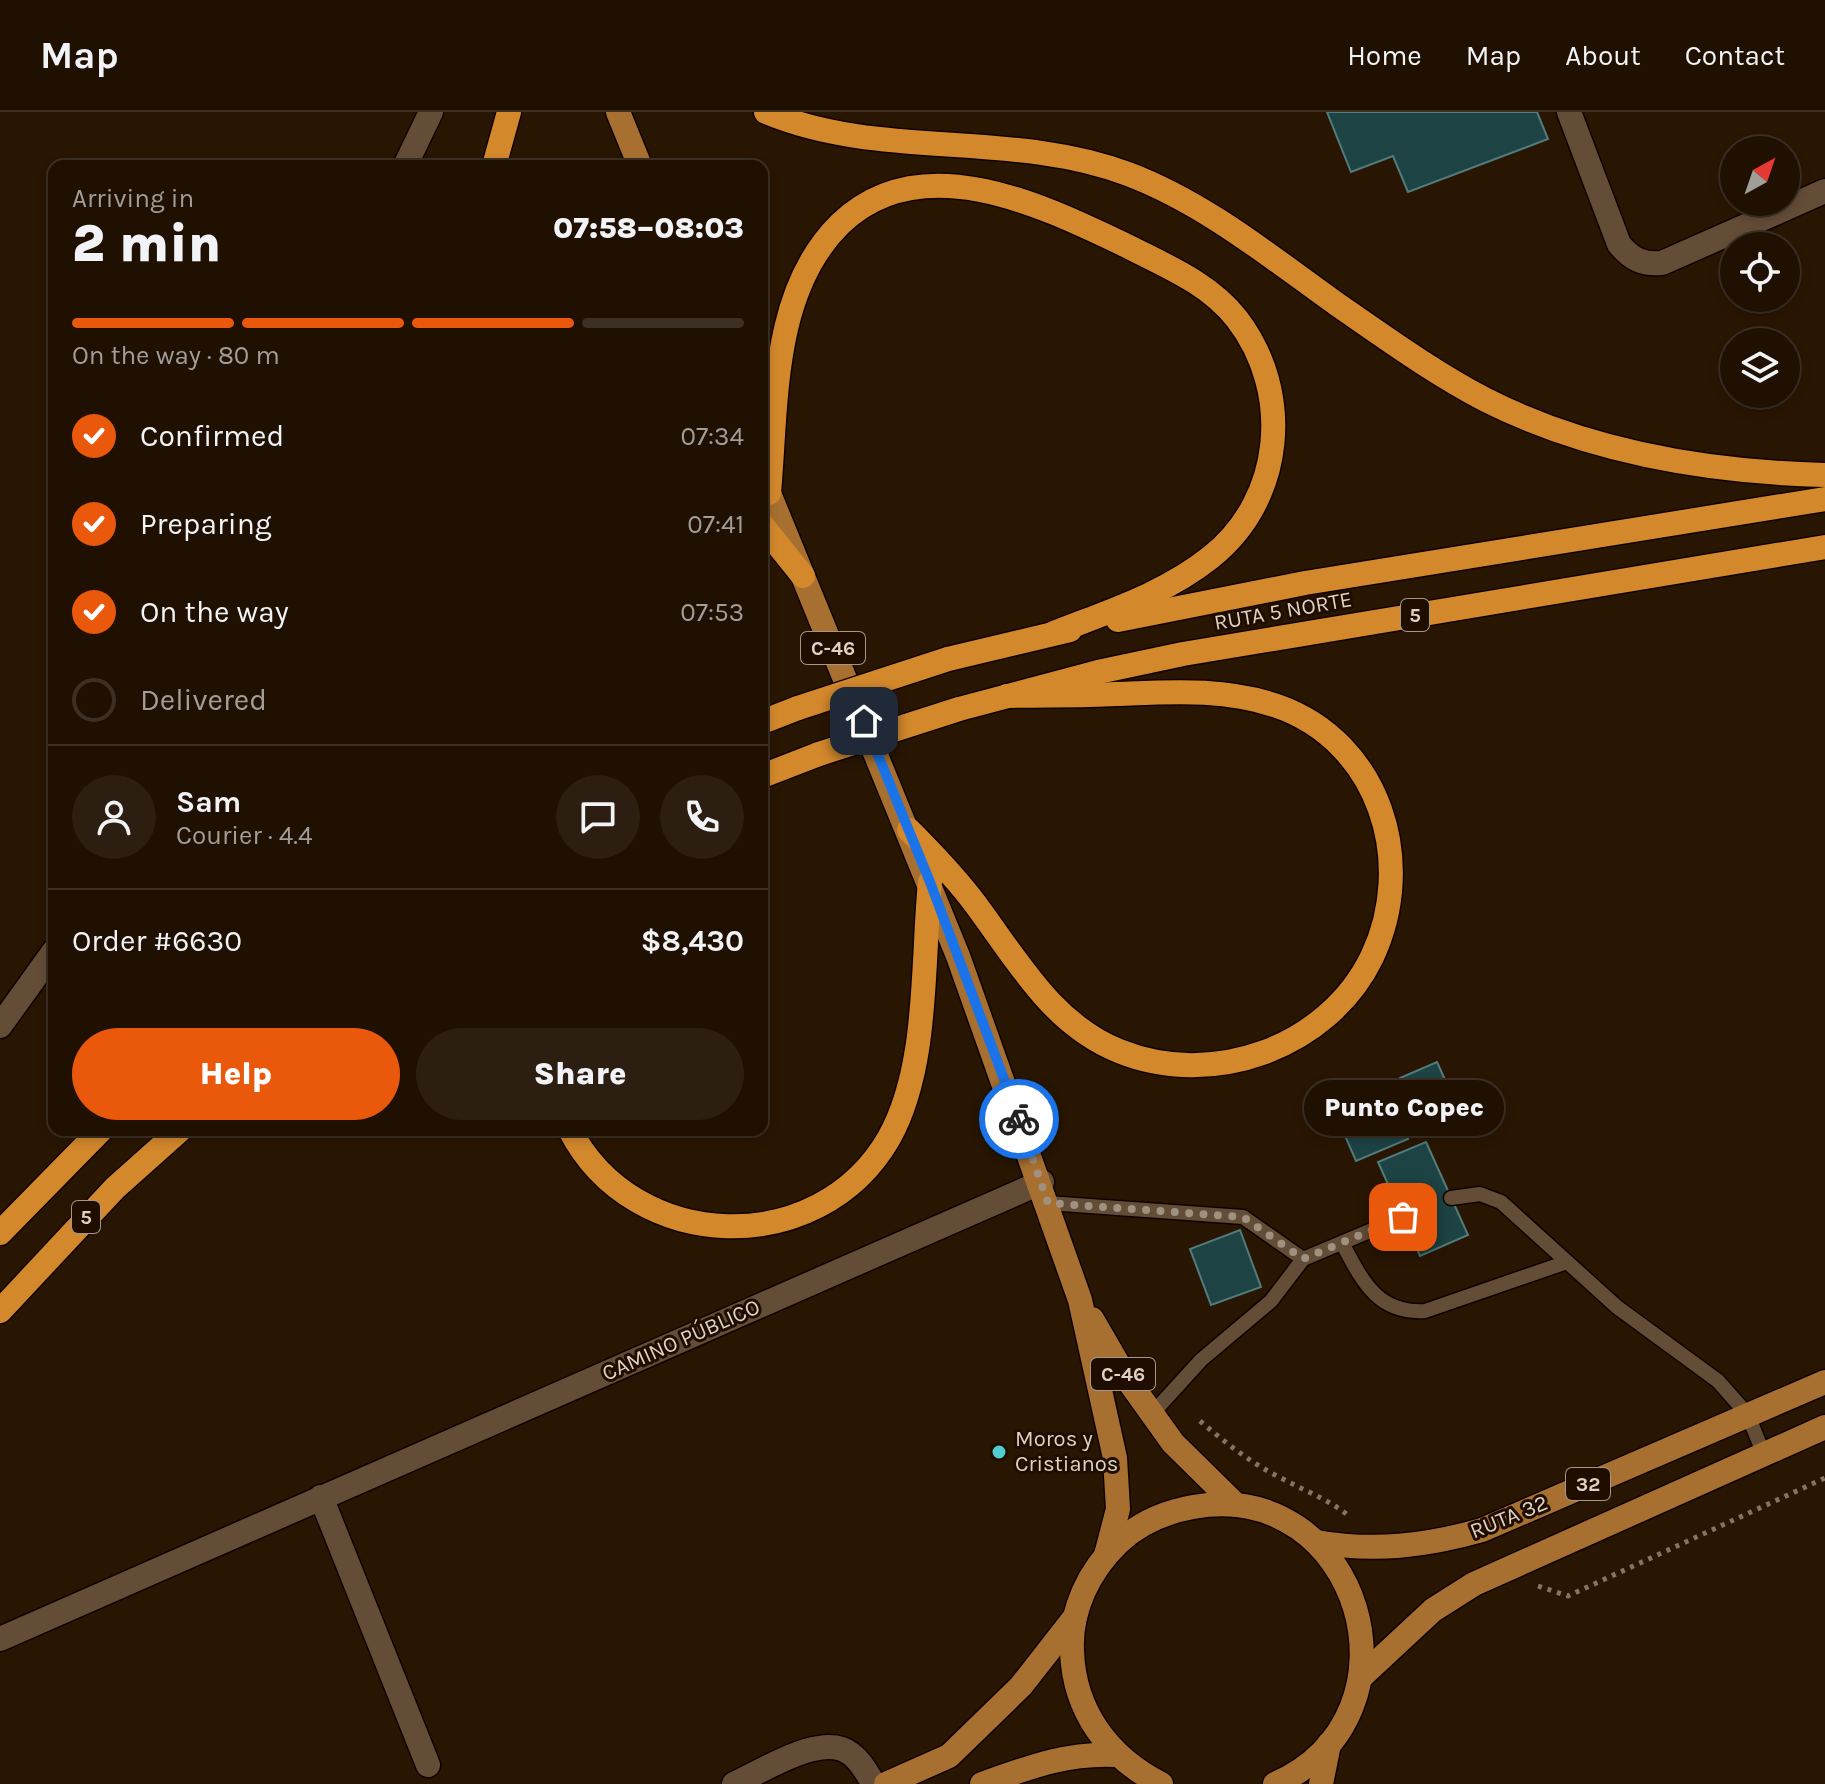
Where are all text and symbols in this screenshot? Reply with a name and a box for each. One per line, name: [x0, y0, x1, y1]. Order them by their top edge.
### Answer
text: Map: [40, 33, 119, 78]
text: Home: [1347, 39, 1422, 72]
text: Map: [1466, 39, 1521, 72]
text: About: [1565, 39, 1641, 72]
text: Contact: [1685, 39, 1785, 72]
north arrow: [1720, 136, 1800, 216]
map controls: [1720, 136, 1800, 408]
text: Arriving in: [72, 183, 194, 214]
text: 07:58–08:03: [553, 210, 744, 246]
text: 2 min: [72, 213, 221, 274]
button: locate: [1720, 232, 1800, 312]
button: layers: [1720, 328, 1800, 408]
text: On the way · 80 m: [72, 340, 280, 371]
icon: check: [72, 414, 116, 458]
text: Confirmed: [140, 418, 284, 454]
text: 07:34: [680, 421, 744, 452]
icon: check: [72, 502, 116, 546]
text: Preparing: [140, 506, 272, 542]
text: 07:41: [687, 509, 744, 540]
street label: RUTA 5 NORTE: [1212, 586, 1354, 636]
icon: check: [72, 590, 116, 634]
text: On the way: [140, 594, 289, 630]
text: 07:53: [680, 597, 744, 628]
road number: 5: [1401, 599, 1429, 631]
road number: C-46: [801, 632, 865, 664]
text: Delivered: [140, 682, 267, 718]
pin: [830, 687, 898, 755]
icon: home: [842, 699, 886, 743]
button: person: [72, 775, 156, 859]
button: chat: [556, 775, 640, 859]
button: phone: [660, 775, 744, 859]
text: Sam: [176, 784, 241, 820]
text: Courier · 4.4: [176, 820, 312, 851]
text: Order #6630: [72, 923, 242, 959]
text: $8,430: [641, 923, 744, 959]
button: Help: [72, 1028, 400, 1120]
button: Share: [416, 1028, 744, 1120]
courier: [979, 1079, 1059, 1159]
callout: Punto Copec: [1303, 1081, 1503, 1137]
text: Punto Copec: [1324, 1092, 1484, 1123]
icon: bike: [997, 1097, 1041, 1141]
pin: [1369, 1183, 1437, 1251]
icon: bag: [1381, 1195, 1425, 1239]
road number: 5: [72, 1201, 100, 1233]
street label: CAMINO PÚBLICO: [598, 1293, 764, 1386]
road number: C-46: [1091, 1358, 1155, 1390]
place label: Moros y Cristianos: [1015, 1426, 1118, 1477]
marker: Moros y Cristianos: [990, 1443, 1008, 1461]
road number: 32: [1566, 1468, 1610, 1500]
street label: RUTA 32: [1466, 1490, 1552, 1544]

